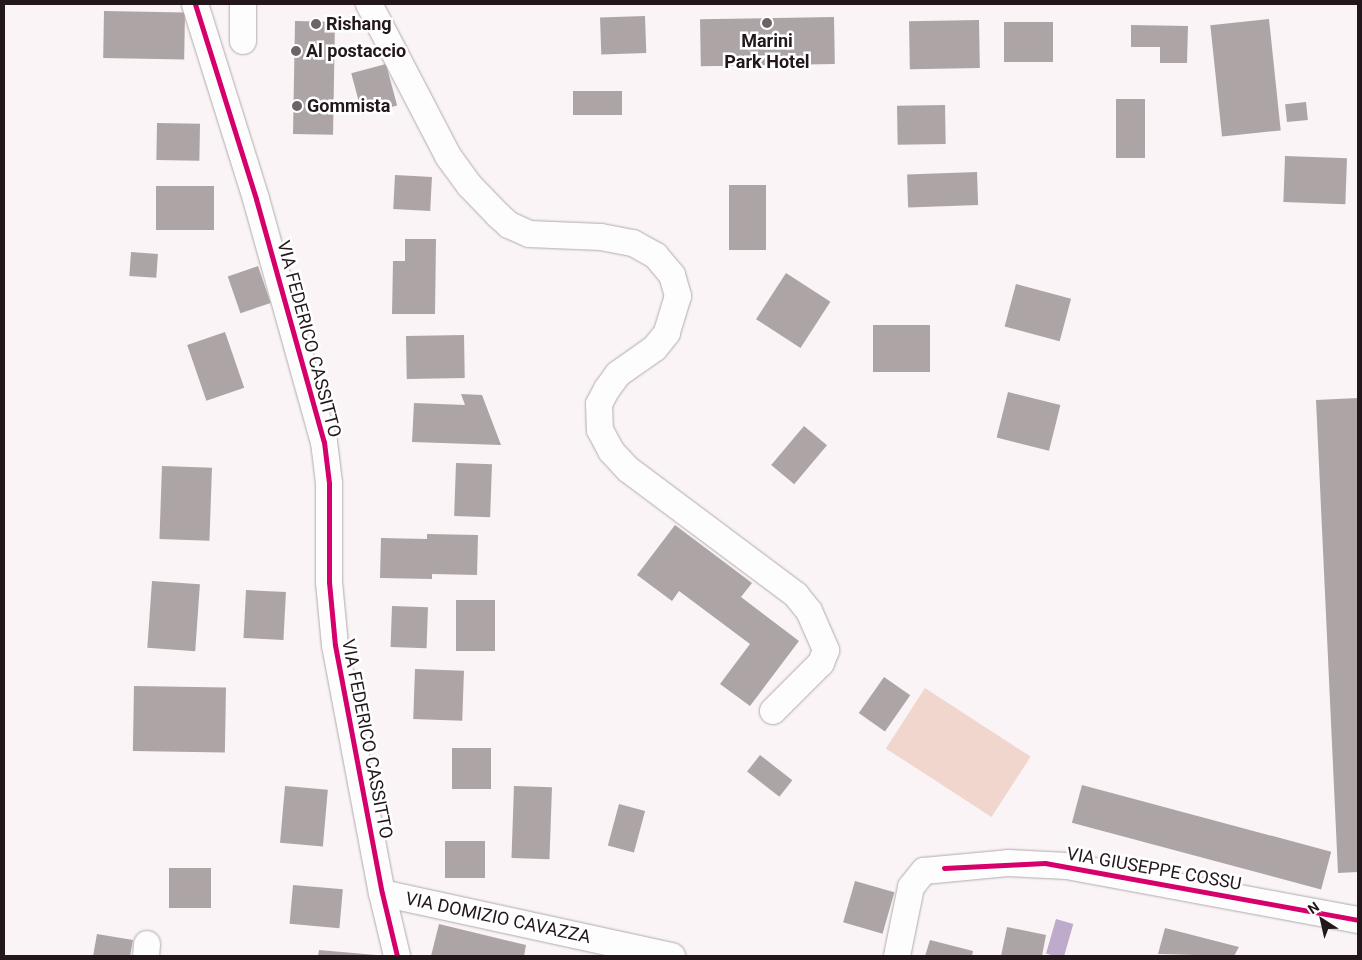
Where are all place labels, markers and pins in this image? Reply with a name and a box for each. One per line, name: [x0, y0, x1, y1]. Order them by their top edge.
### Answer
place label: Rishang: [326, 13, 392, 35]
marker: Marini Park Hotel: [761, 17, 773, 29]
marker: Rishang: [310, 18, 322, 30]
place label: Marini Park Hotel: [724, 31, 810, 74]
place label: Al postaccio: [306, 40, 406, 62]
marker: Al postaccio: [290, 45, 302, 57]
place label: Gommista: [307, 95, 390, 117]
marker: Gommista: [291, 100, 303, 112]

